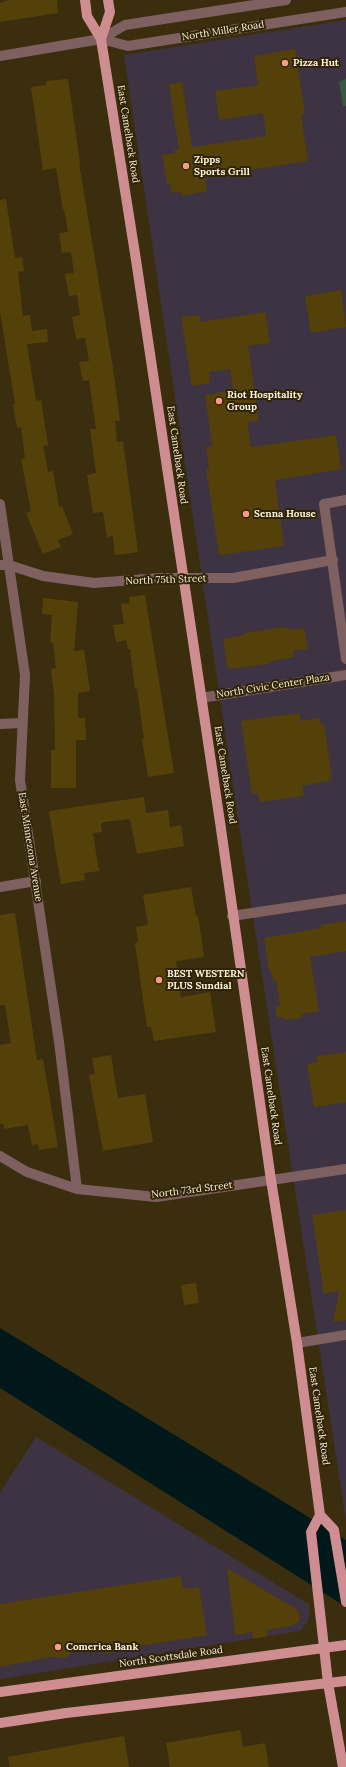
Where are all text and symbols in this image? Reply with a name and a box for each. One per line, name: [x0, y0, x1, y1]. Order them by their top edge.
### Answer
street label: North Miller Road: [181, 19, 265, 43]
place label: Pizza Hut: [293, 57, 339, 69]
marker: Pizza Hut: [280, 58, 290, 68]
street label: East Camelback Road: [114, 84, 142, 184]
place label: Zipps Sports Grill: [194, 154, 250, 178]
marker: Zipps Sports Grill: [181, 161, 191, 171]
place label: Riot Hospitality Group: [227, 389, 302, 412]
marker: Riot Hospitality Group: [214, 396, 224, 406]
street label: East Camelback Road: [164, 405, 190, 505]
place label: Senna House: [254, 508, 316, 520]
marker: Senna House: [241, 509, 251, 519]
street label: North 75th Street: [125, 573, 207, 587]
street label: North Civic Center Plaza: [215, 671, 331, 701]
street label: East Camelback Road: [211, 725, 239, 825]
street label: East Minnezona Avenue: [15, 791, 45, 903]
place label: BEST WESTERN PLUS Sundial: [167, 968, 245, 992]
marker: BEST WESTERN PLUS Sundial: [154, 975, 164, 985]
street label: East Camelback Road: [258, 1046, 284, 1146]
street label: North 73rd Street: [151, 1179, 233, 1201]
street label: East Camelback Road: [306, 1366, 332, 1466]
place label: Comerica Bank: [66, 1641, 138, 1653]
marker: Comerica Bank: [53, 1642, 63, 1652]
street label: North Scottsdale Road: [118, 1644, 224, 1670]

